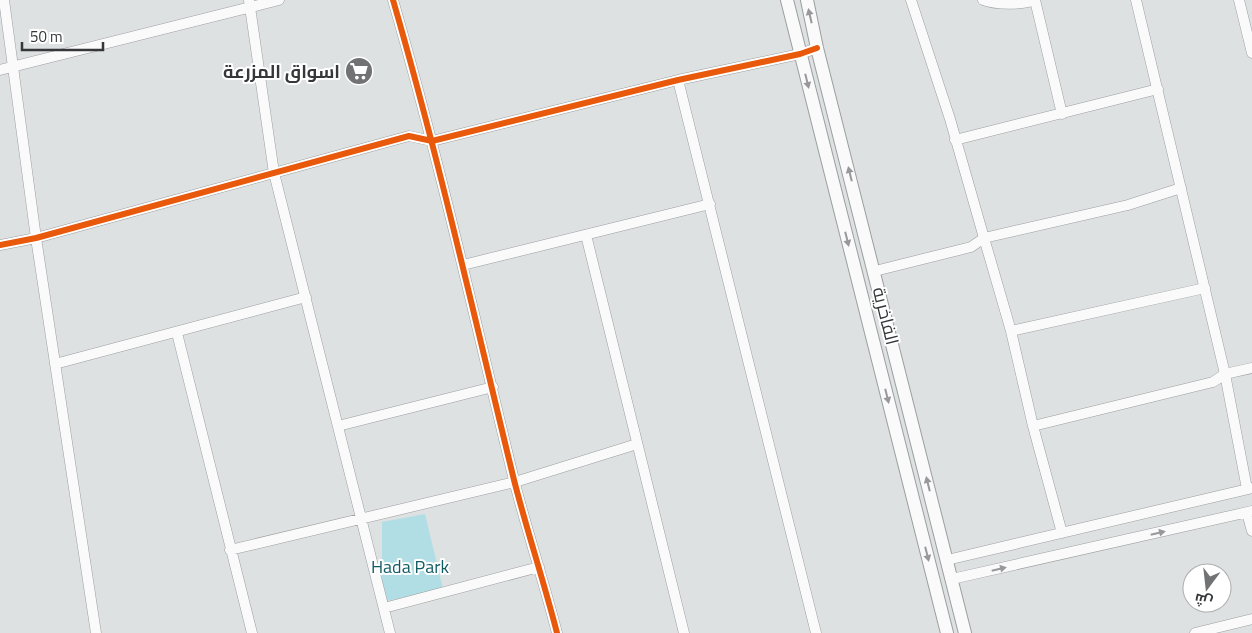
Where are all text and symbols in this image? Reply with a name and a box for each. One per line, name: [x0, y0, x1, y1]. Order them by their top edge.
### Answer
one-way arrow: [806, 8, 814, 23]
scale bar: [22, 20, 104, 52]
text: 50 m: [30, 25, 63, 48]
supermarket icon: اسواق المزرعة: [344, 56, 374, 86]
place label: اسواق المزرعة: [223, 58, 340, 85]
one-way arrow: [803, 74, 811, 89]
one-way arrow: [846, 166, 854, 181]
one-way arrow: [843, 231, 851, 246]
street label: الفاخرية: [866, 284, 906, 348]
one-way arrow: [883, 389, 891, 404]
one-way arrow: [924, 476, 932, 491]
one-way arrow: [1150, 529, 1165, 537]
one-way arrow: [923, 546, 931, 561]
park label: Hada Park: [371, 553, 449, 580]
north arrow: [1182, 563, 1232, 613]
one-way arrow: [992, 565, 1007, 573]
text: ش: [1192, 589, 1215, 614]

